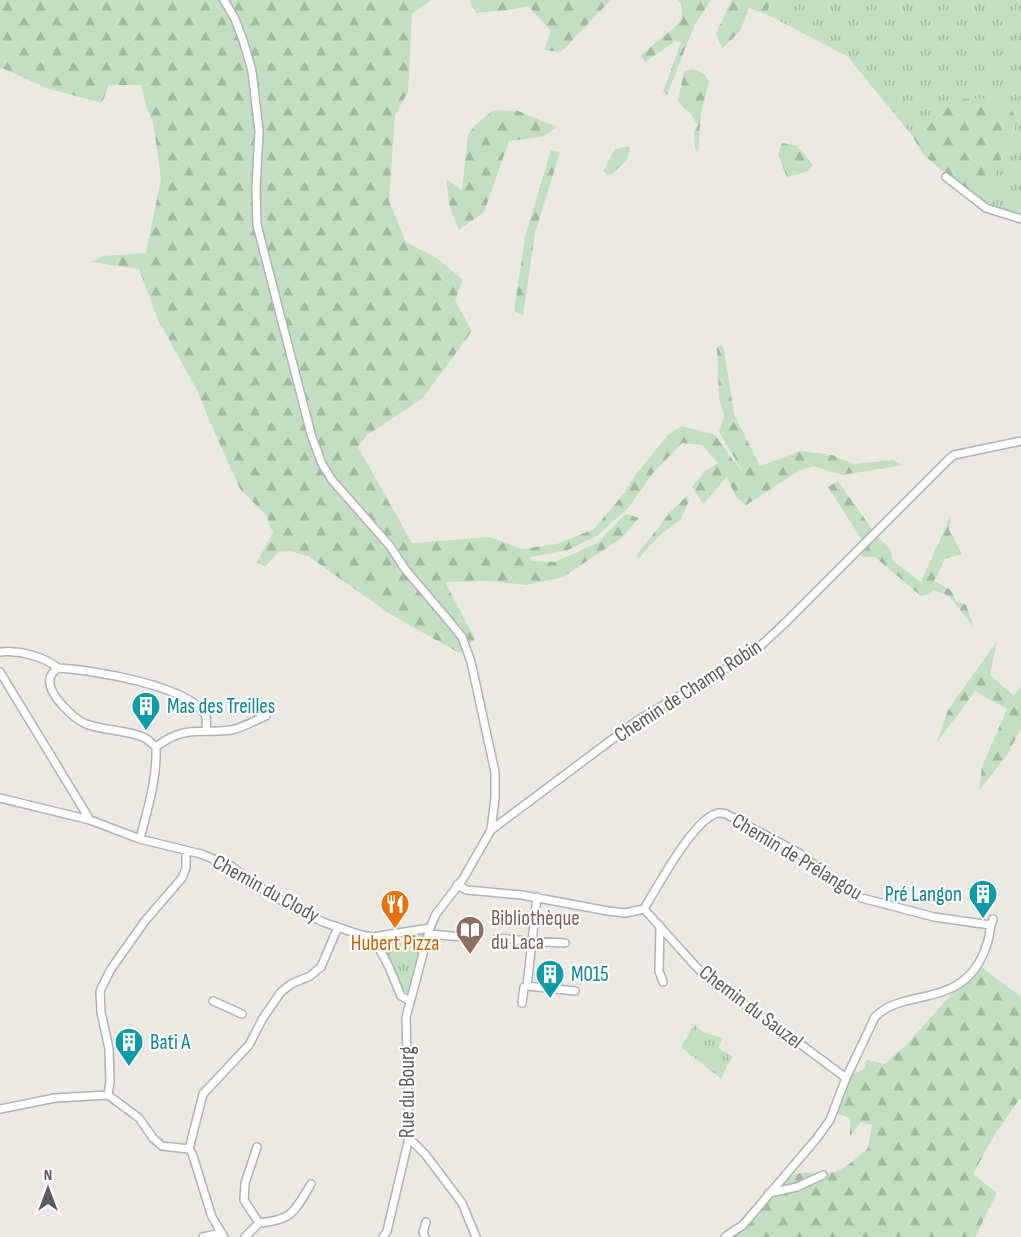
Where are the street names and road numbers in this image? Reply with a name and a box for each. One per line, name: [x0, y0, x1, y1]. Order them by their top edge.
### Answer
street label: Chemin de Champ Robin: [610, 634, 766, 748]
street label: Chemin de Prélangou: [727, 808, 867, 906]
street label: Chemin du Clody: [208, 849, 324, 929]
street label: Chemin du Sauzel: [694, 960, 808, 1054]
street label: Rue du Bourg: [395, 1046, 420, 1138]

